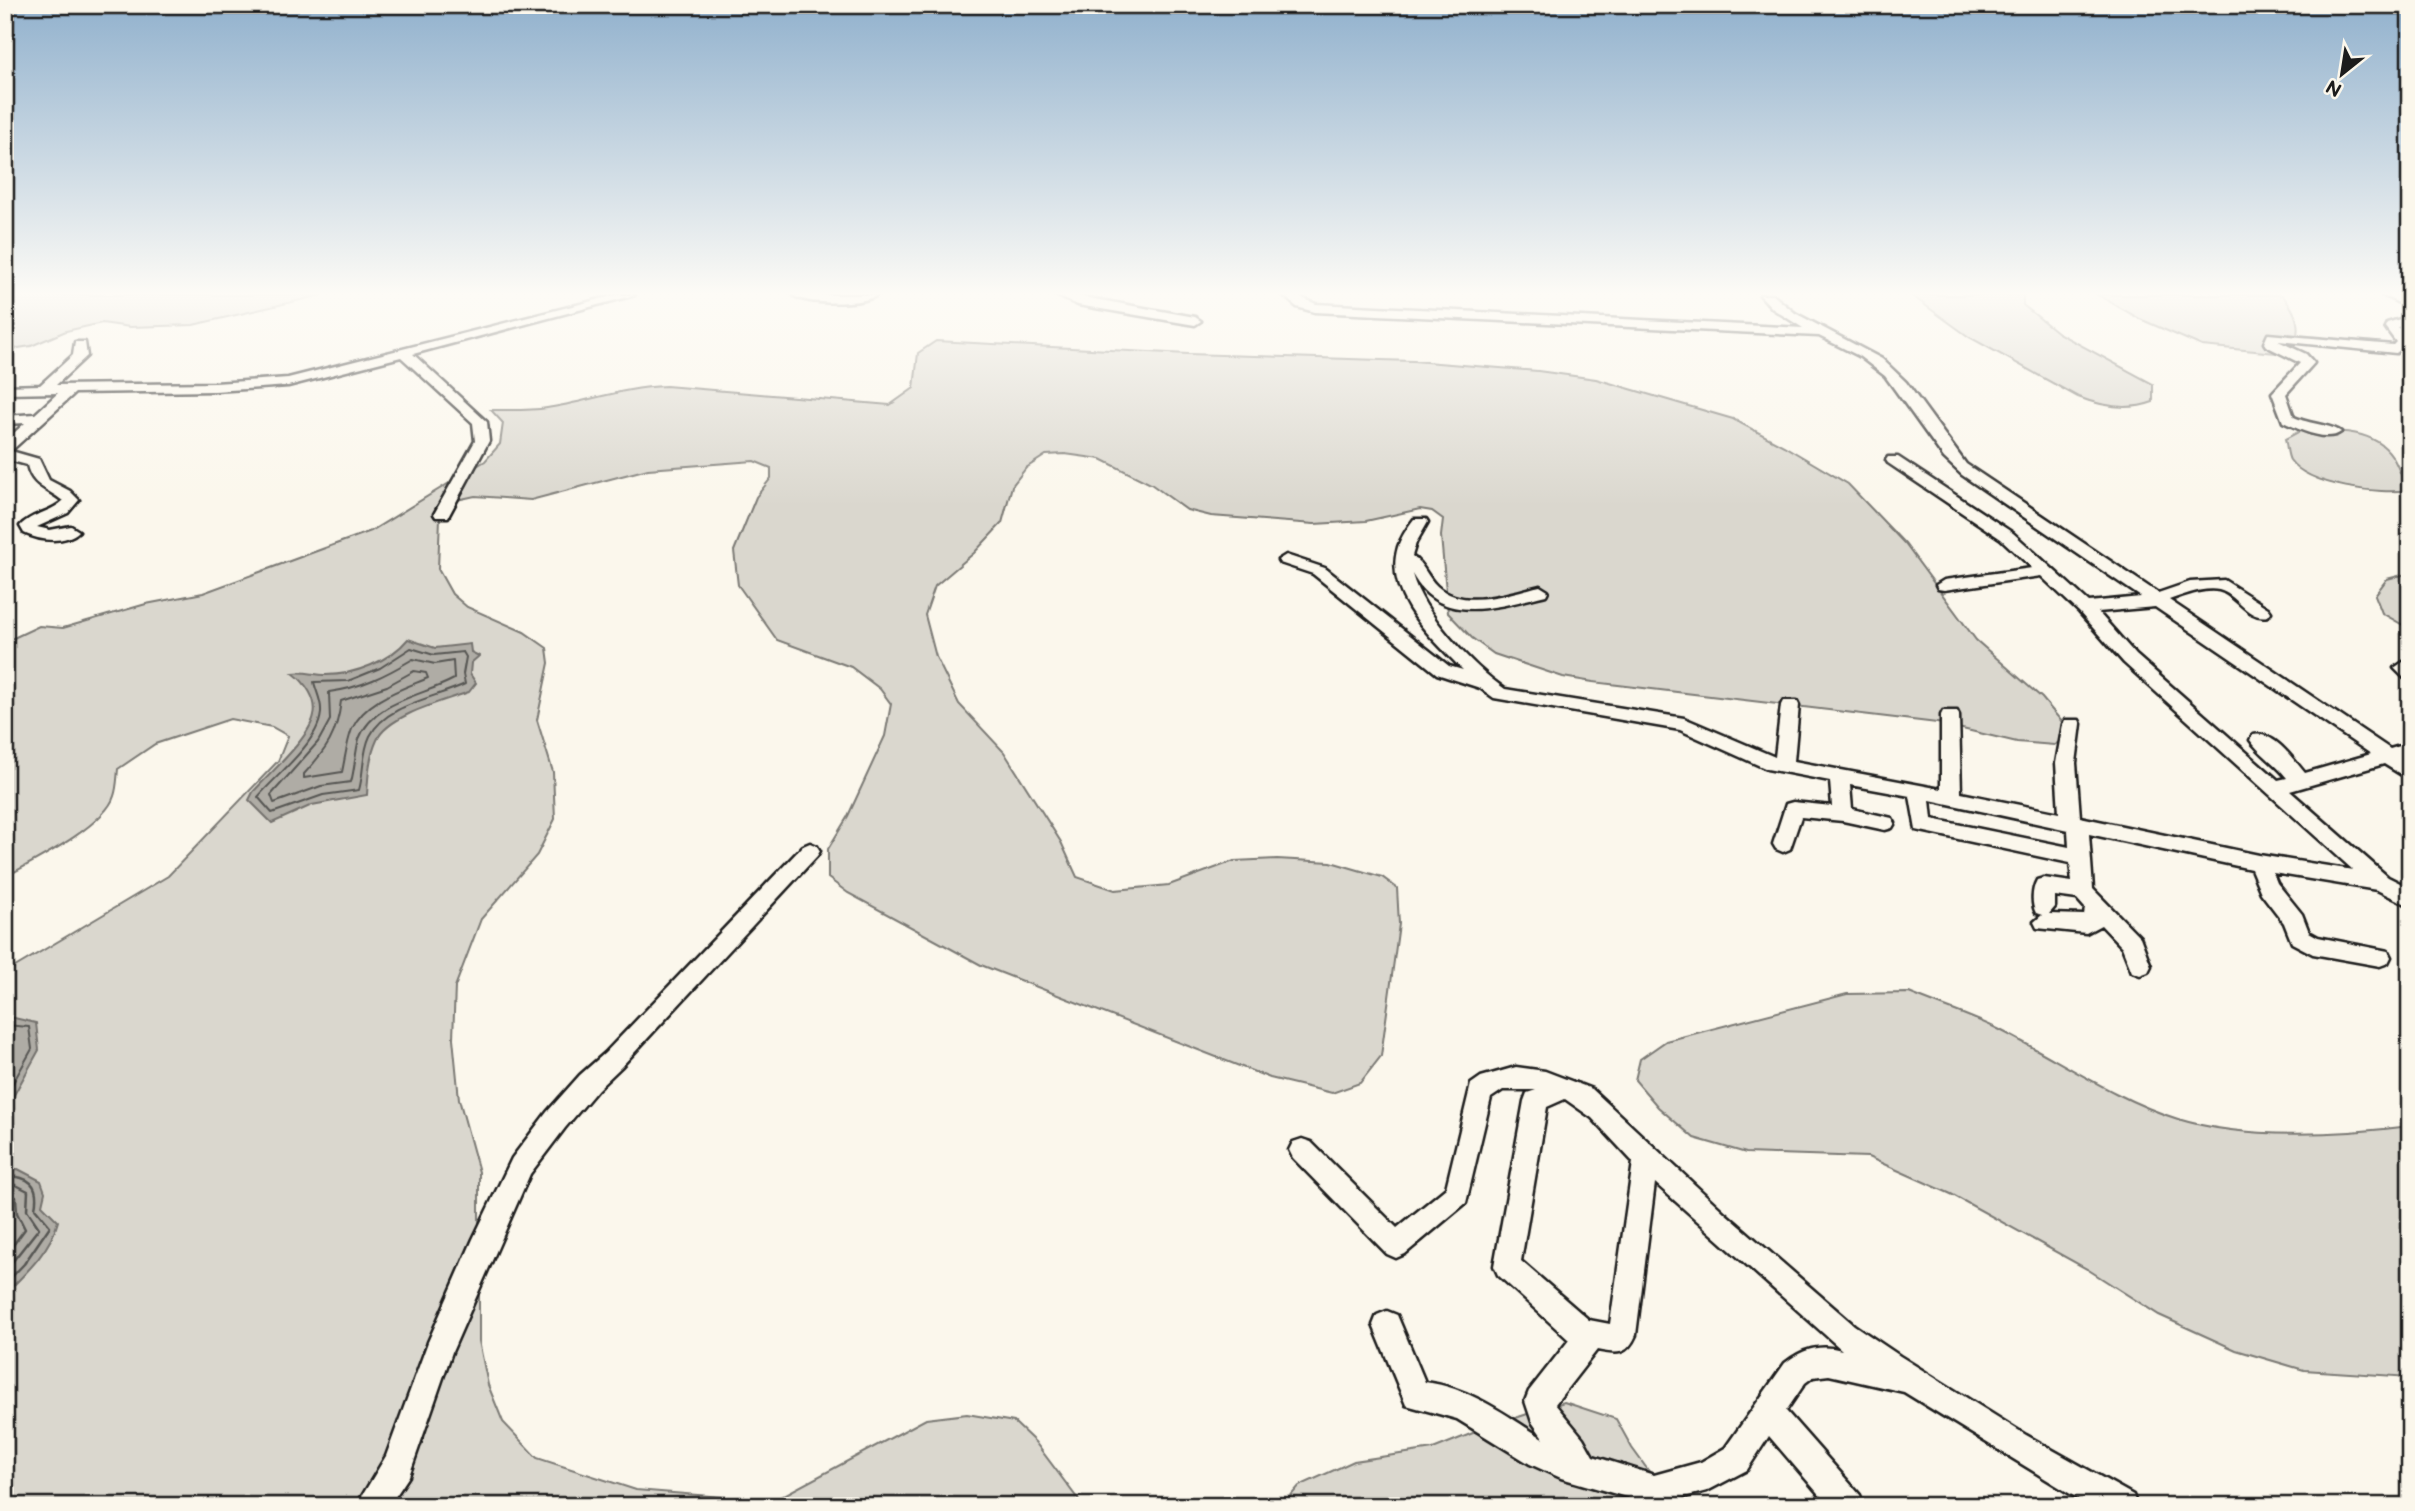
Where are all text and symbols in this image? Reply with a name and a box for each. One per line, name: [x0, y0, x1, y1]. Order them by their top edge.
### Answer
north arrow: [2306, 38, 2376, 108]
text: N: [2322, 74, 2346, 101]

